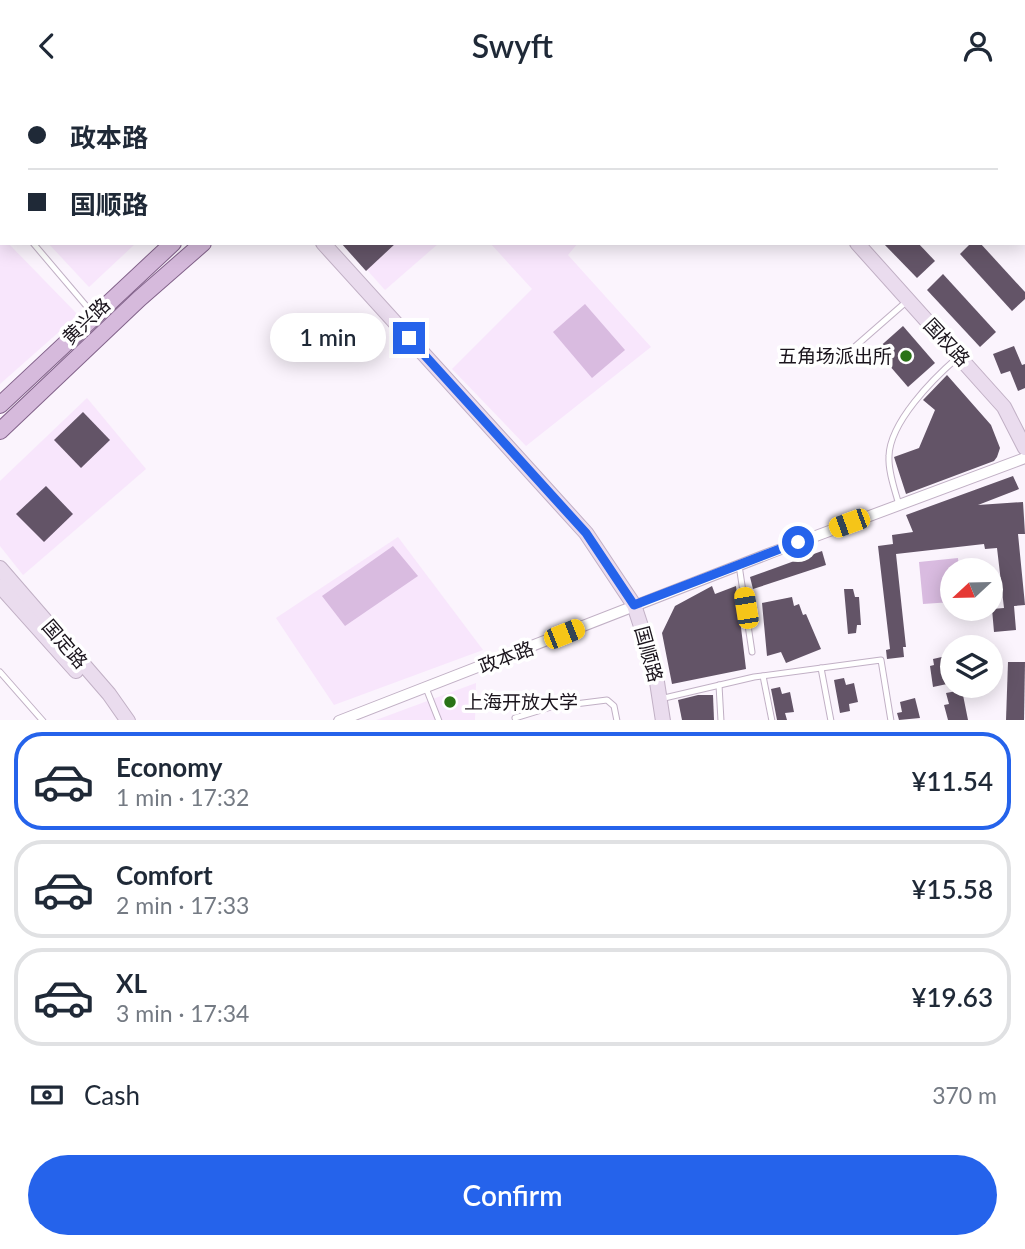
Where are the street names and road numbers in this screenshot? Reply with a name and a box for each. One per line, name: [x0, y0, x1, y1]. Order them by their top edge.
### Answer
street label: 黄兴路: [57, 293, 114, 349]
street label: 国权路: [920, 313, 975, 370]
street label: 国定路: [38, 615, 93, 673]
street label: 国顺路: [631, 623, 668, 684]
street label: 政本路: [475, 636, 537, 677]

